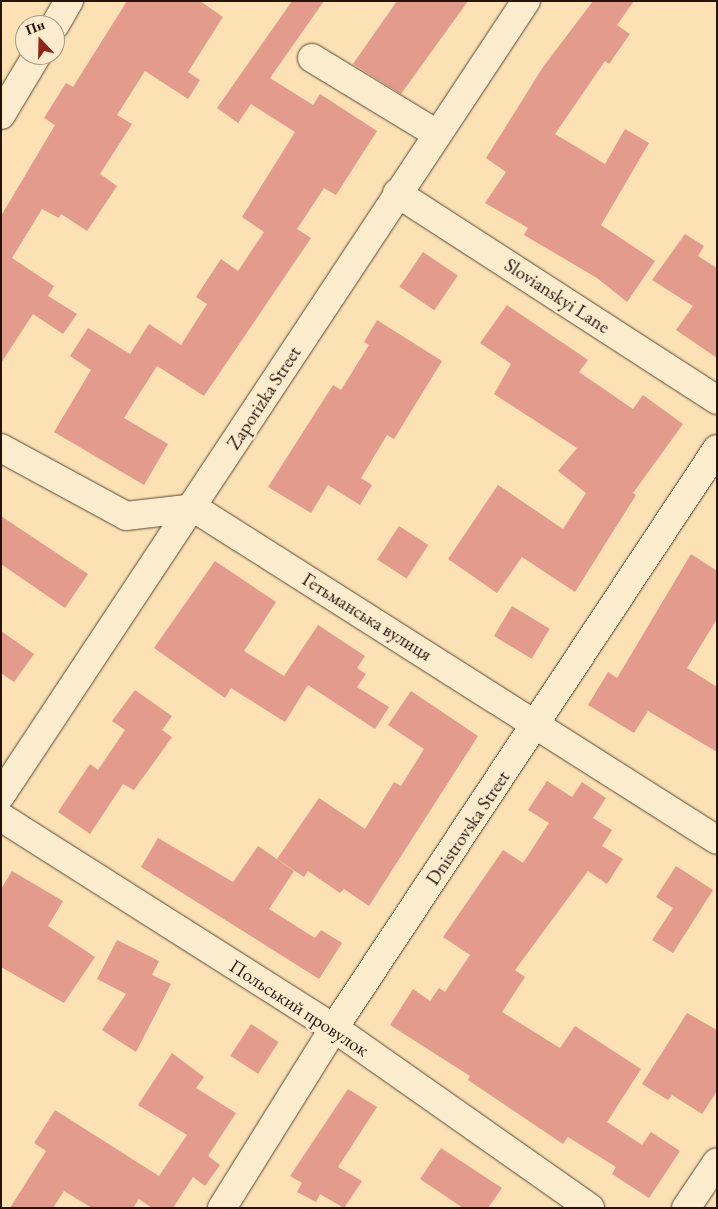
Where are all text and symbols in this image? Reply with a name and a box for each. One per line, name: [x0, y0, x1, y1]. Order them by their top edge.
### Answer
north arrow: [15, 15, 65, 65]
text: Пн: [23, 15, 47, 39]
street label: Slovianskyi Lane: [500, 253, 614, 339]
street label: Zaporizka Street: [222, 342, 306, 454]
street label: Гетьманська вулиця: [298, 568, 436, 666]
street label: Dnistrovska Street: [421, 766, 515, 890]
street label: Польський провулок: [225, 955, 373, 1061]

